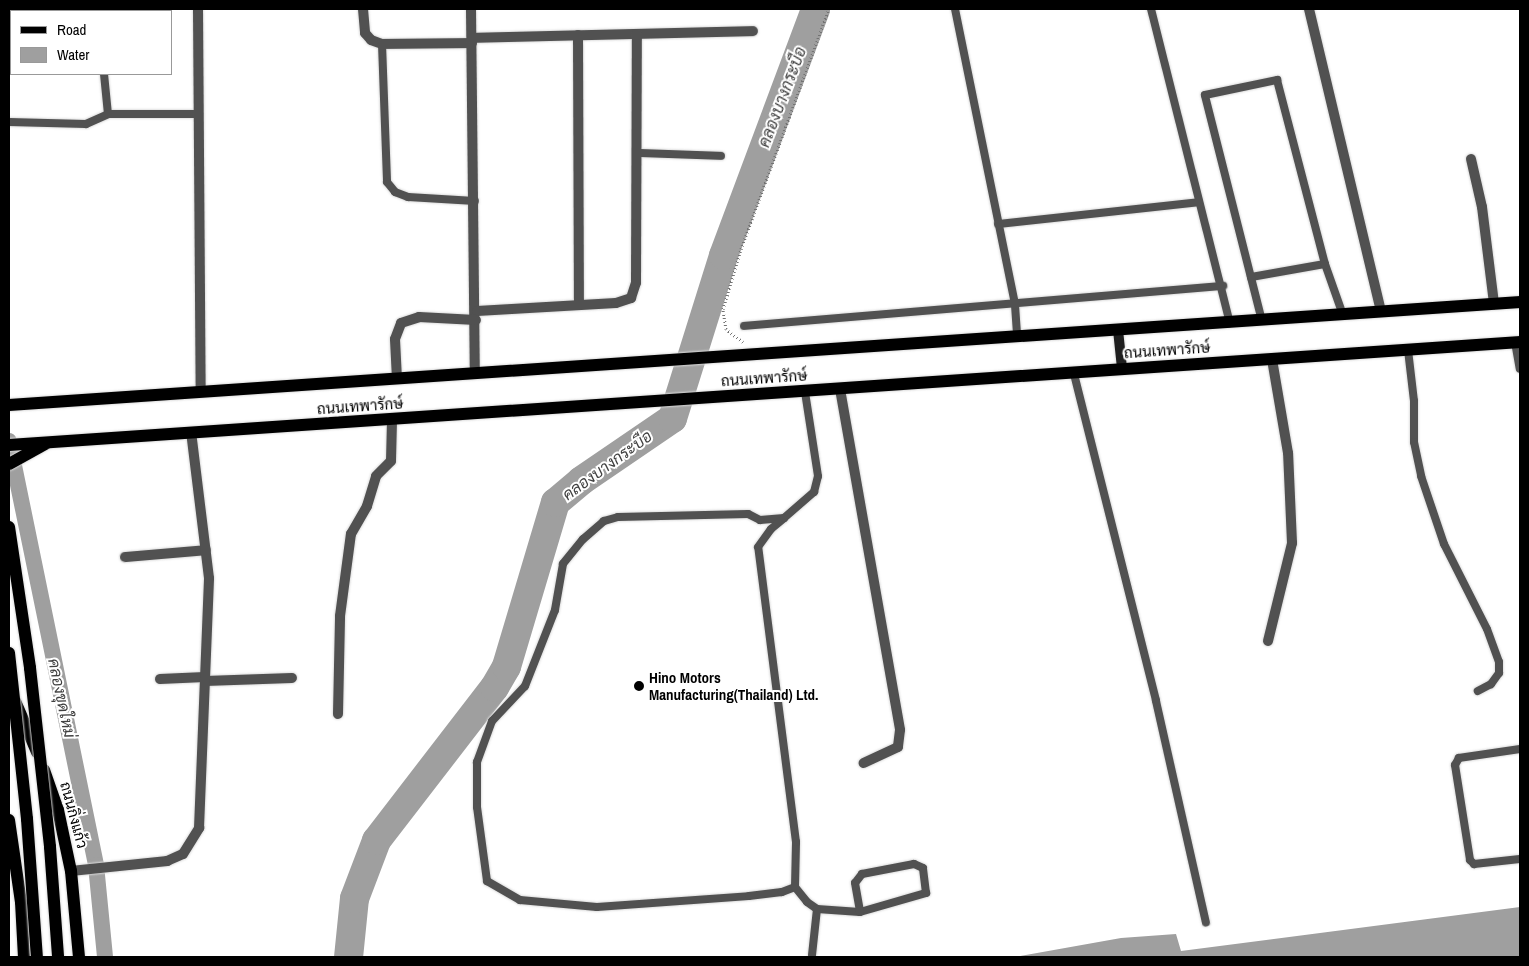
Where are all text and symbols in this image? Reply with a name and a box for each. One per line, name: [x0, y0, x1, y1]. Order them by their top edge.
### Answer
legend: [10, 10, 172, 75]
text: Road: [57, 19, 86, 40]
text: Water: [57, 44, 89, 65]
water label: คลองบางกระบือ: [754, 44, 810, 150]
street label: ถนนเทพารักษ์: [1123, 338, 1211, 362]
street label: ถนนเทพารักษ์: [720, 366, 808, 390]
street label: ถนนเทพารักษ์: [316, 394, 404, 418]
water label: คลองบางกระบือ: [558, 426, 656, 504]
water label: คลองขุดใหม่: [44, 657, 80, 739]
place label: Hino Motors Manufacturing(Thailand) Ltd.: [649, 668, 818, 703]
marker: Hino Motors Manufacturing(Thailand) Ltd.: [633, 680, 645, 692]
street label: ถนนกิ่งแก้ว: [56, 780, 92, 850]

